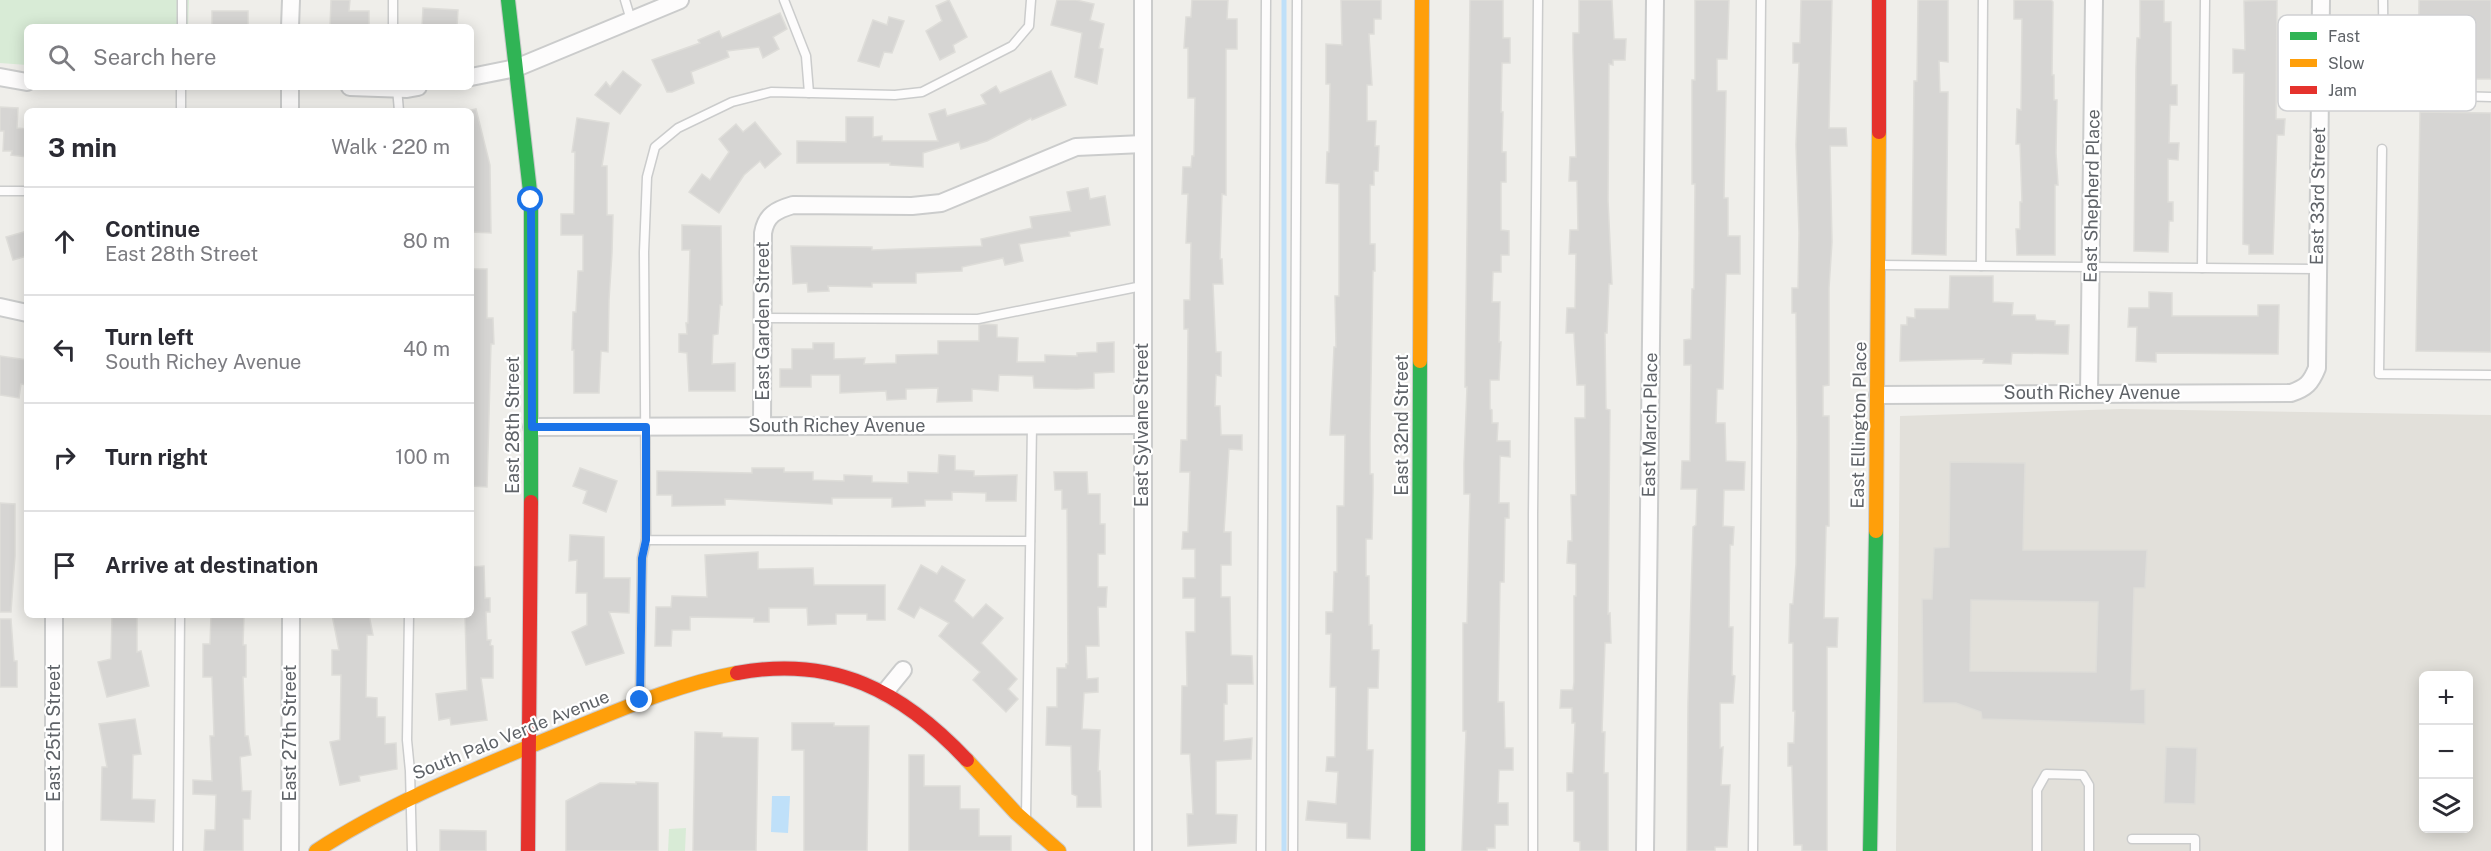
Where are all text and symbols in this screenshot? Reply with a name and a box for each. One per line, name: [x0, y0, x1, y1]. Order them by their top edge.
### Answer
legend: [2278, 15, 2476, 111]
search box: [24, 24, 474, 90]
text: Fast: [2328, 27, 2360, 46]
icon: search: [45, 41, 78, 74]
text: Search here: [93, 44, 217, 70]
text: Slow: [2328, 54, 2365, 73]
text: Jam: [2328, 81, 2357, 100]
street label: East Shepherd Place: [2079, 109, 2104, 283]
street label: East 33rd Street: [2306, 127, 2329, 265]
text: 3 min: [48, 132, 117, 163]
text: Walk · 220 m: [331, 135, 450, 159]
route start: [517, 186, 543, 212]
text: Continue: [105, 216, 200, 242]
icon: ahead: [48, 225, 81, 258]
text: 80 m: [403, 229, 450, 253]
street label: East Garden Street: [752, 241, 773, 401]
text: East 28th Street: [105, 242, 258, 266]
text: Turn left: [105, 324, 194, 350]
icon: left: [48, 333, 81, 366]
text: 40 m: [403, 337, 450, 361]
street label: East Ellington Place: [1847, 341, 1870, 509]
street label: East Sylvane Street: [1131, 343, 1152, 507]
text: South Richey Avenue: [105, 350, 301, 374]
street label: East March Place: [1638, 352, 1661, 498]
street label: East 32nd Street: [1391, 354, 1412, 496]
street label: East 28th Street: [502, 356, 523, 494]
street label: South Richey Avenue: [2004, 382, 2180, 403]
street label: South Richey Avenue: [749, 415, 925, 436]
icon: right: [48, 441, 81, 474]
text: Turn right: [105, 444, 208, 470]
text: 100 m: [395, 445, 450, 469]
icon: arrive: [48, 549, 81, 582]
text: Arrive at destination: [105, 552, 318, 578]
street label: East 25th Street: [43, 664, 64, 802]
street label: East 27th Street: [279, 664, 300, 802]
map controls: [2419, 671, 2473, 833]
button: +: [2419, 671, 2473, 725]
street label: South Palo Verde Avenue: [409, 685, 612, 784]
route end: [626, 686, 652, 712]
button: −: [2419, 725, 2473, 779]
button: layers: [2419, 779, 2473, 833]

